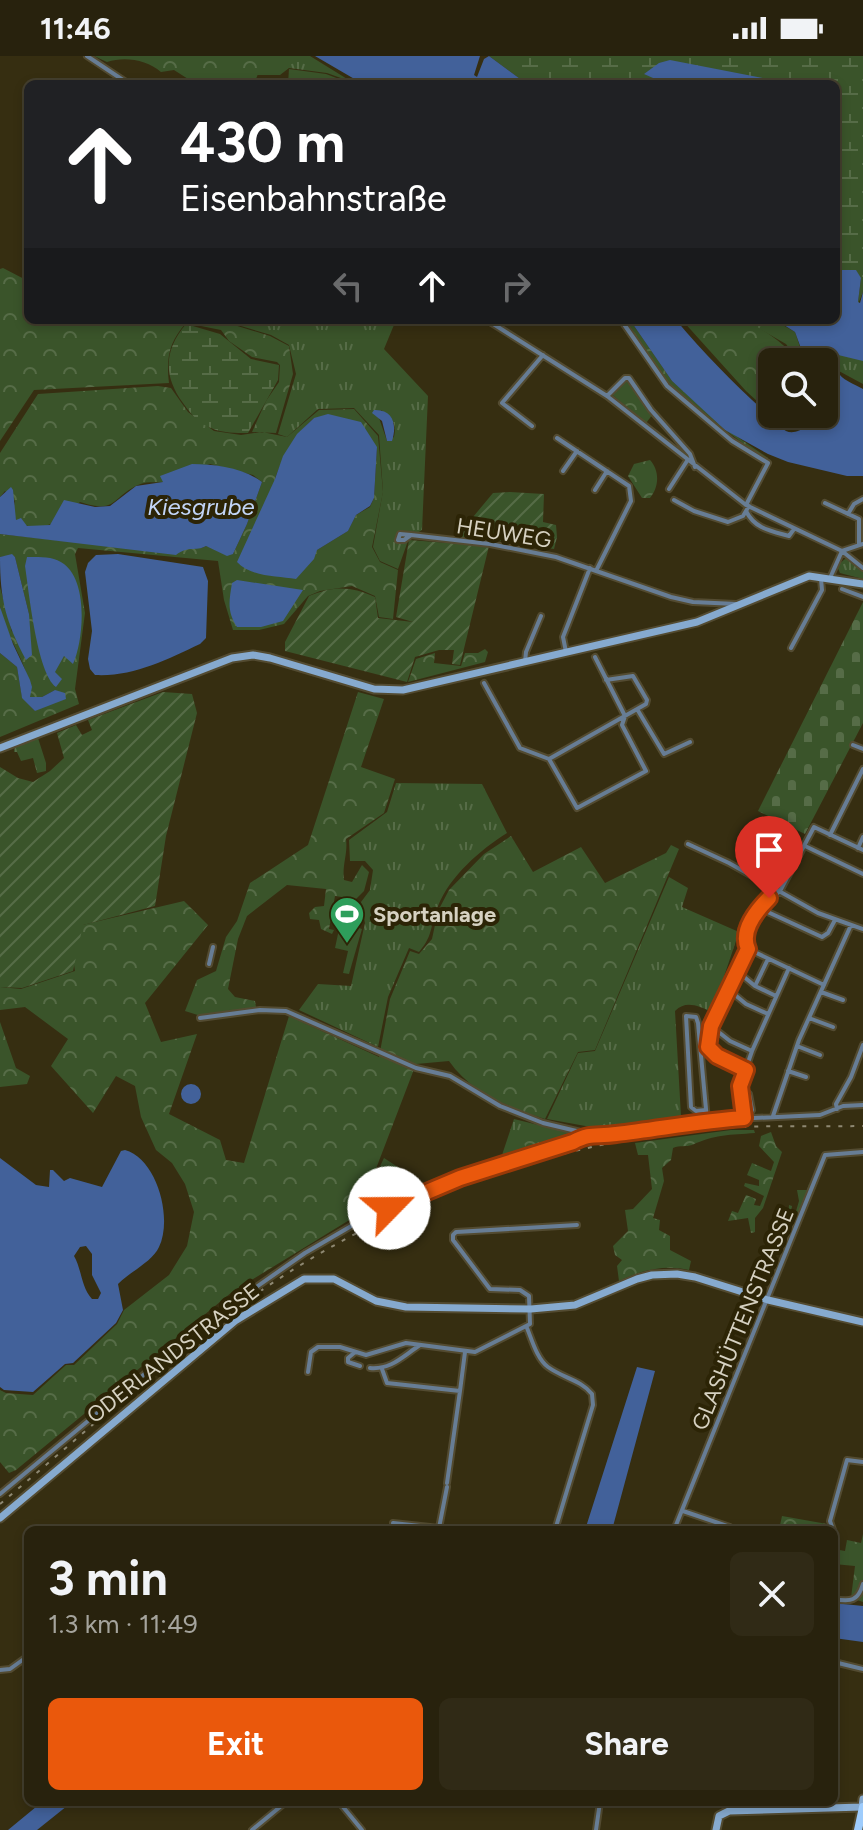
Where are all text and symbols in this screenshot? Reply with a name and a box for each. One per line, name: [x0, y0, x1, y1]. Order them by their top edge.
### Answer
text: 11:46: [40, 10, 111, 47]
text: 430 m: [180, 109, 345, 176]
icon: ahead: [48, 112, 152, 216]
text: Eisenbahnstraße: [180, 177, 447, 220]
icon: left: [326, 264, 370, 308]
icon: ahead: [410, 264, 454, 308]
icon: right: [494, 264, 538, 308]
map controls: [758, 348, 838, 428]
button: search: [758, 348, 838, 428]
water label: Kiesgrube: [147, 492, 255, 521]
street label: HEUWEG: [455, 512, 553, 554]
pin: [735, 816, 803, 898]
icon: arrive: [747, 828, 791, 872]
sports icon: Sportanlage: [328, 895, 366, 945]
place label: Sportanlage: [373, 901, 496, 928]
position arrow: [347, 1166, 431, 1250]
street label: GLASHÜTTENSTRASSE: [686, 1204, 800, 1434]
street label: ODERLANDSTRASSE: [81, 1277, 265, 1429]
text: 3 min: [48, 1549, 168, 1607]
button: close: [730, 1552, 814, 1636]
text: 1.3 km · 11:49: [48, 1608, 198, 1640]
button: Exit: [48, 1698, 423, 1790]
button: Share: [439, 1698, 814, 1790]

